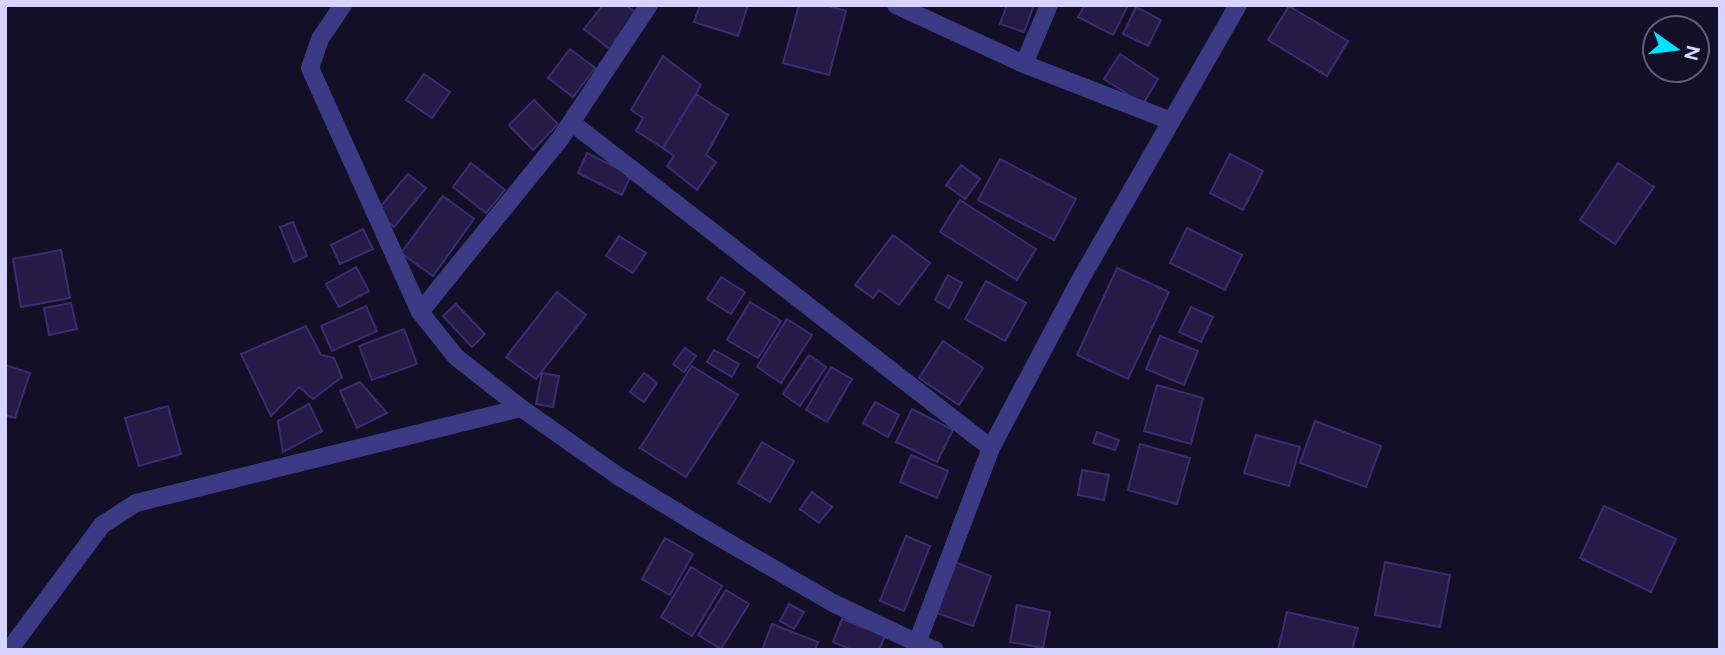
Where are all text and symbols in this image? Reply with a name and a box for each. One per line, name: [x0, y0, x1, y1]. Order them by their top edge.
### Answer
north arrow: [1641, 14, 1711, 84]
text: N: [1679, 43, 1705, 63]

